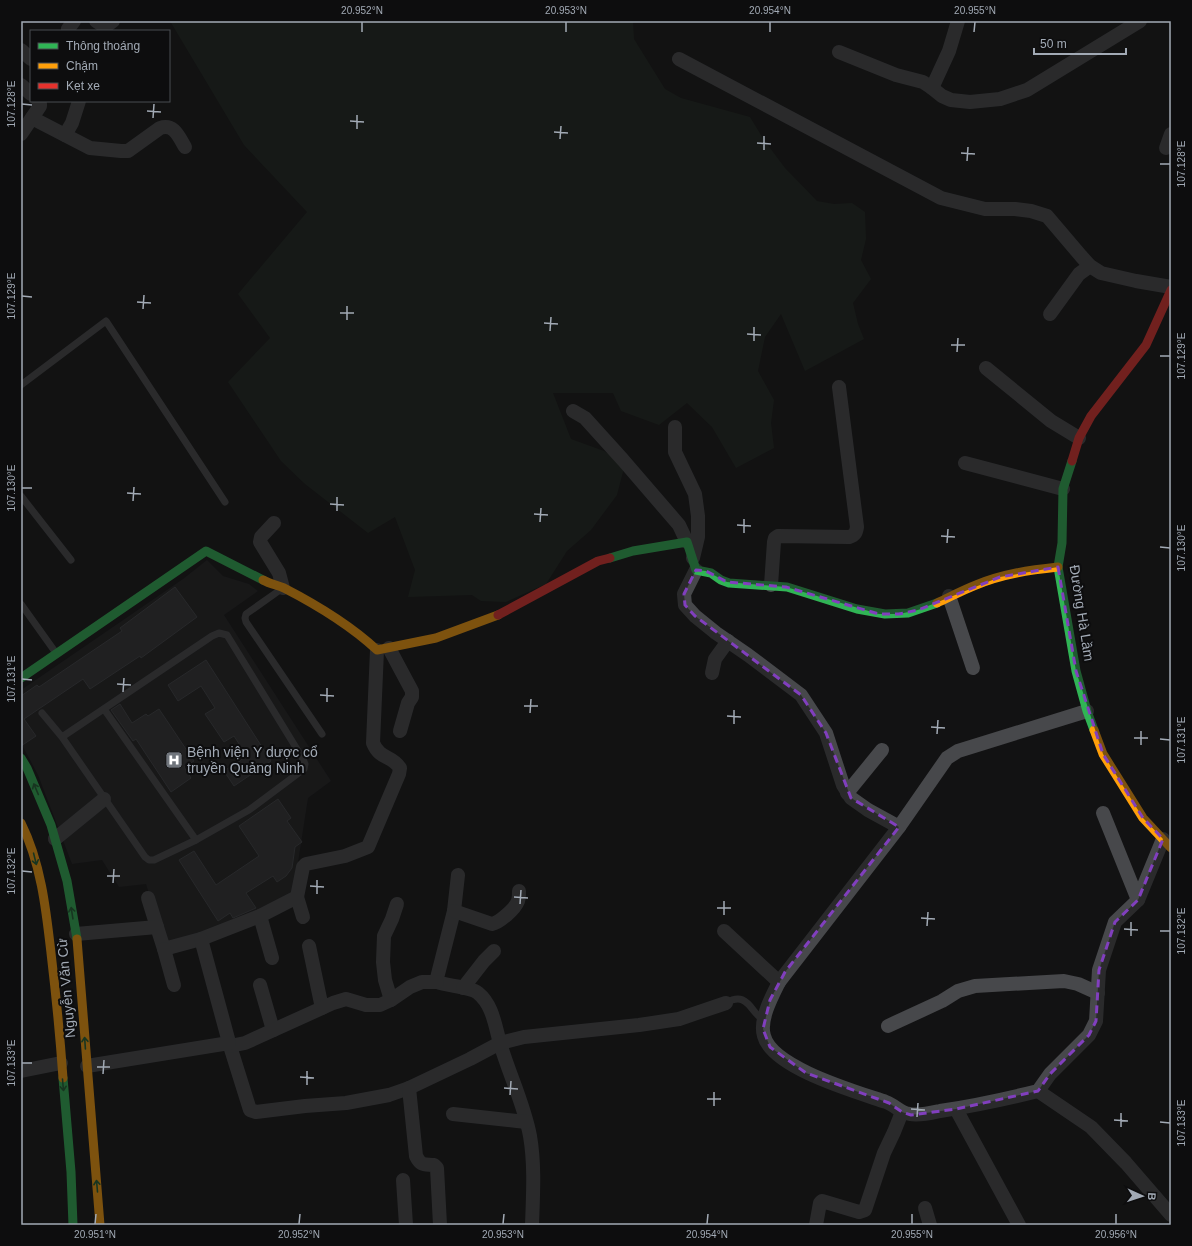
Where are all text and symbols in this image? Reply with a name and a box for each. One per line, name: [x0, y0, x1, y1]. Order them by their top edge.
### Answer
text: 20.952°N: [341, 5, 383, 16]
text: 20.953°N: [545, 5, 587, 16]
text: 20.954°N: [749, 5, 791, 16]
text: 20.955°N: [954, 5, 996, 16]
legend: [30, 30, 170, 102]
scale bar: [1034, 30, 1126, 56]
text: 50 m: [1040, 37, 1067, 51]
text: Thông thoáng: [66, 39, 140, 53]
text: Chậm: [66, 59, 98, 73]
text: Kẹt xe: [66, 79, 100, 93]
text: 107.128°E: [6, 80, 17, 127]
text: 107.128°E: [1176, 140, 1187, 187]
text: 107.129°E: [6, 272, 17, 319]
text: 107.129°E: [1176, 332, 1187, 379]
text: 107.130°E: [6, 464, 17, 511]
text: 107.130°E: [1176, 524, 1187, 571]
street label: Đường Hà Lầm: [1066, 564, 1098, 662]
text: 107.131°E: [6, 655, 17, 702]
text: 107.131°E: [1176, 716, 1187, 763]
place label: Bệnh viện Y dược cổ truyền Quảng Ninh: [187, 744, 318, 776]
hospital icon: Bệnh viện Y dược cổ truyền Quảng Ninh: [164, 750, 184, 770]
one-way arrow: [31, 784, 39, 796]
text: 107.132°E: [6, 847, 17, 894]
one-way arrow: [31, 852, 39, 865]
one-way arrow: [68, 907, 76, 920]
text: 107.132°E: [1176, 907, 1187, 954]
street label: Nguyễn Văn Cừ: [54, 937, 78, 1039]
one-way arrow: [82, 1037, 89, 1050]
text: 107.133°E: [6, 1039, 17, 1086]
one-way arrow: [60, 1078, 67, 1091]
text: 107.133°E: [1176, 1099, 1187, 1146]
north arrow: [1122, 1176, 1162, 1216]
one-way arrow: [93, 1180, 100, 1193]
text: B: [1146, 1192, 1158, 1201]
text: 20.951°N: [74, 1229, 116, 1240]
text: 20.952°N: [278, 1229, 320, 1240]
text: 20.953°N: [482, 1229, 524, 1240]
text: 20.954°N: [686, 1229, 728, 1240]
text: 20.955°N: [891, 1229, 933, 1240]
text: 20.956°N: [1095, 1229, 1137, 1240]

